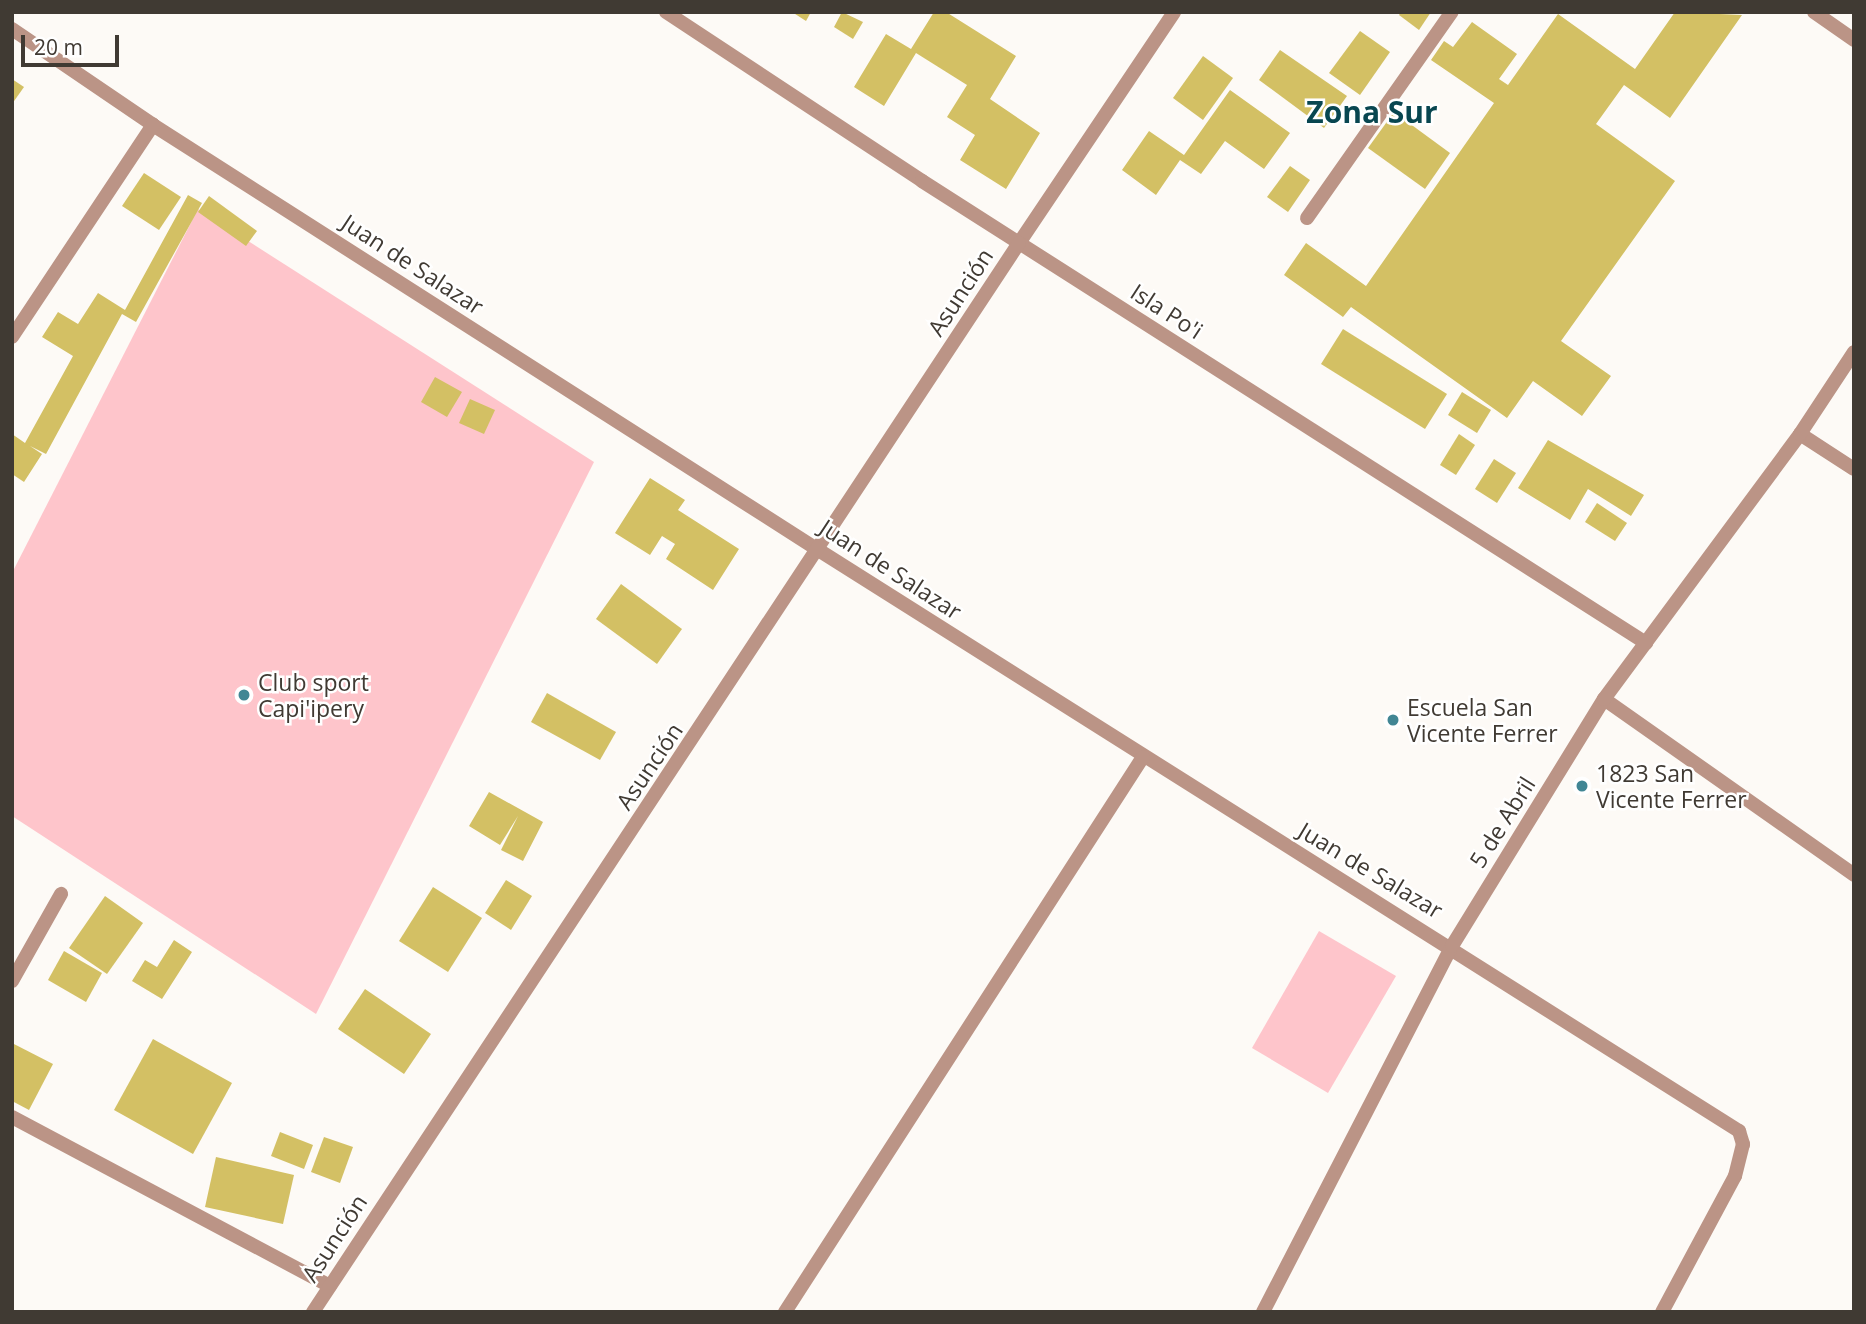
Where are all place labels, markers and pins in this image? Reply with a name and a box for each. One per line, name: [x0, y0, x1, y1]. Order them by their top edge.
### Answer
place label: Club sport Capi'ipery: [258, 668, 369, 722]
marker: Club sport Capi'ipery: [236, 687, 252, 703]
place label: Escuela San Vicente Ferrer: [1407, 693, 1558, 747]
marker: Escuela San Vicente Ferrer: [1385, 712, 1401, 728]
place label: 1823 San Vicente Ferrer: [1596, 759, 1747, 813]
marker: 1823 San Vicente Ferrer: [1574, 778, 1590, 794]

